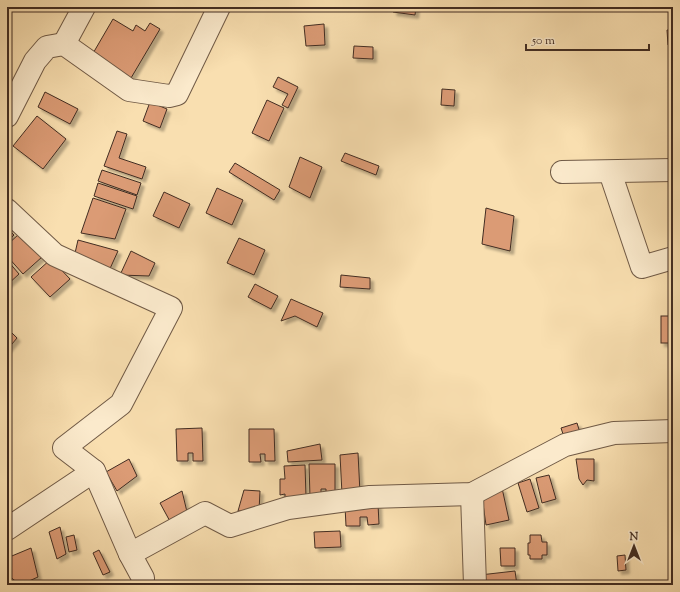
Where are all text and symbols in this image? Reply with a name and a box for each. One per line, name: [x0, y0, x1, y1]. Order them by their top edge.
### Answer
scale bar: [526, 26, 649, 52]
text: 50 m: [531, 32, 555, 50]
north arrow: [614, 526, 654, 566]
text: N: [629, 529, 639, 545]

